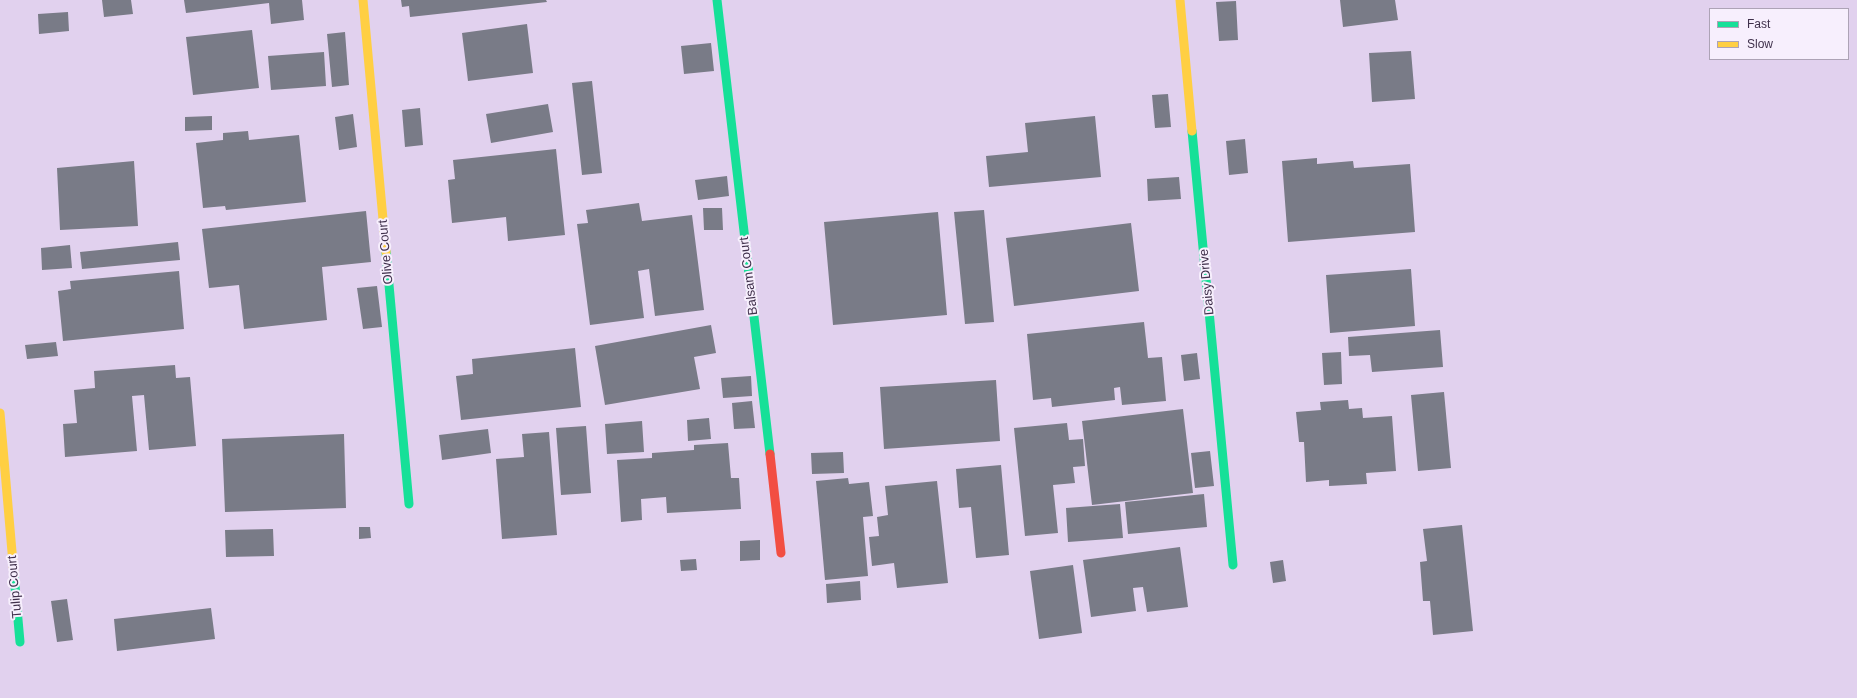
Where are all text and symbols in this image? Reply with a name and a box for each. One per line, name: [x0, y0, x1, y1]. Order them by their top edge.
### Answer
legend: [1709, 8, 1849, 60]
text: Fast: [1747, 17, 1770, 31]
text: Slow: [1747, 37, 1773, 51]
street label: Olive Court: [375, 219, 397, 285]
street label: Balsam Court: [736, 236, 762, 316]
street label: Daisy Drive: [1196, 248, 1218, 316]
street label: Tulip Court: [4, 555, 26, 619]

